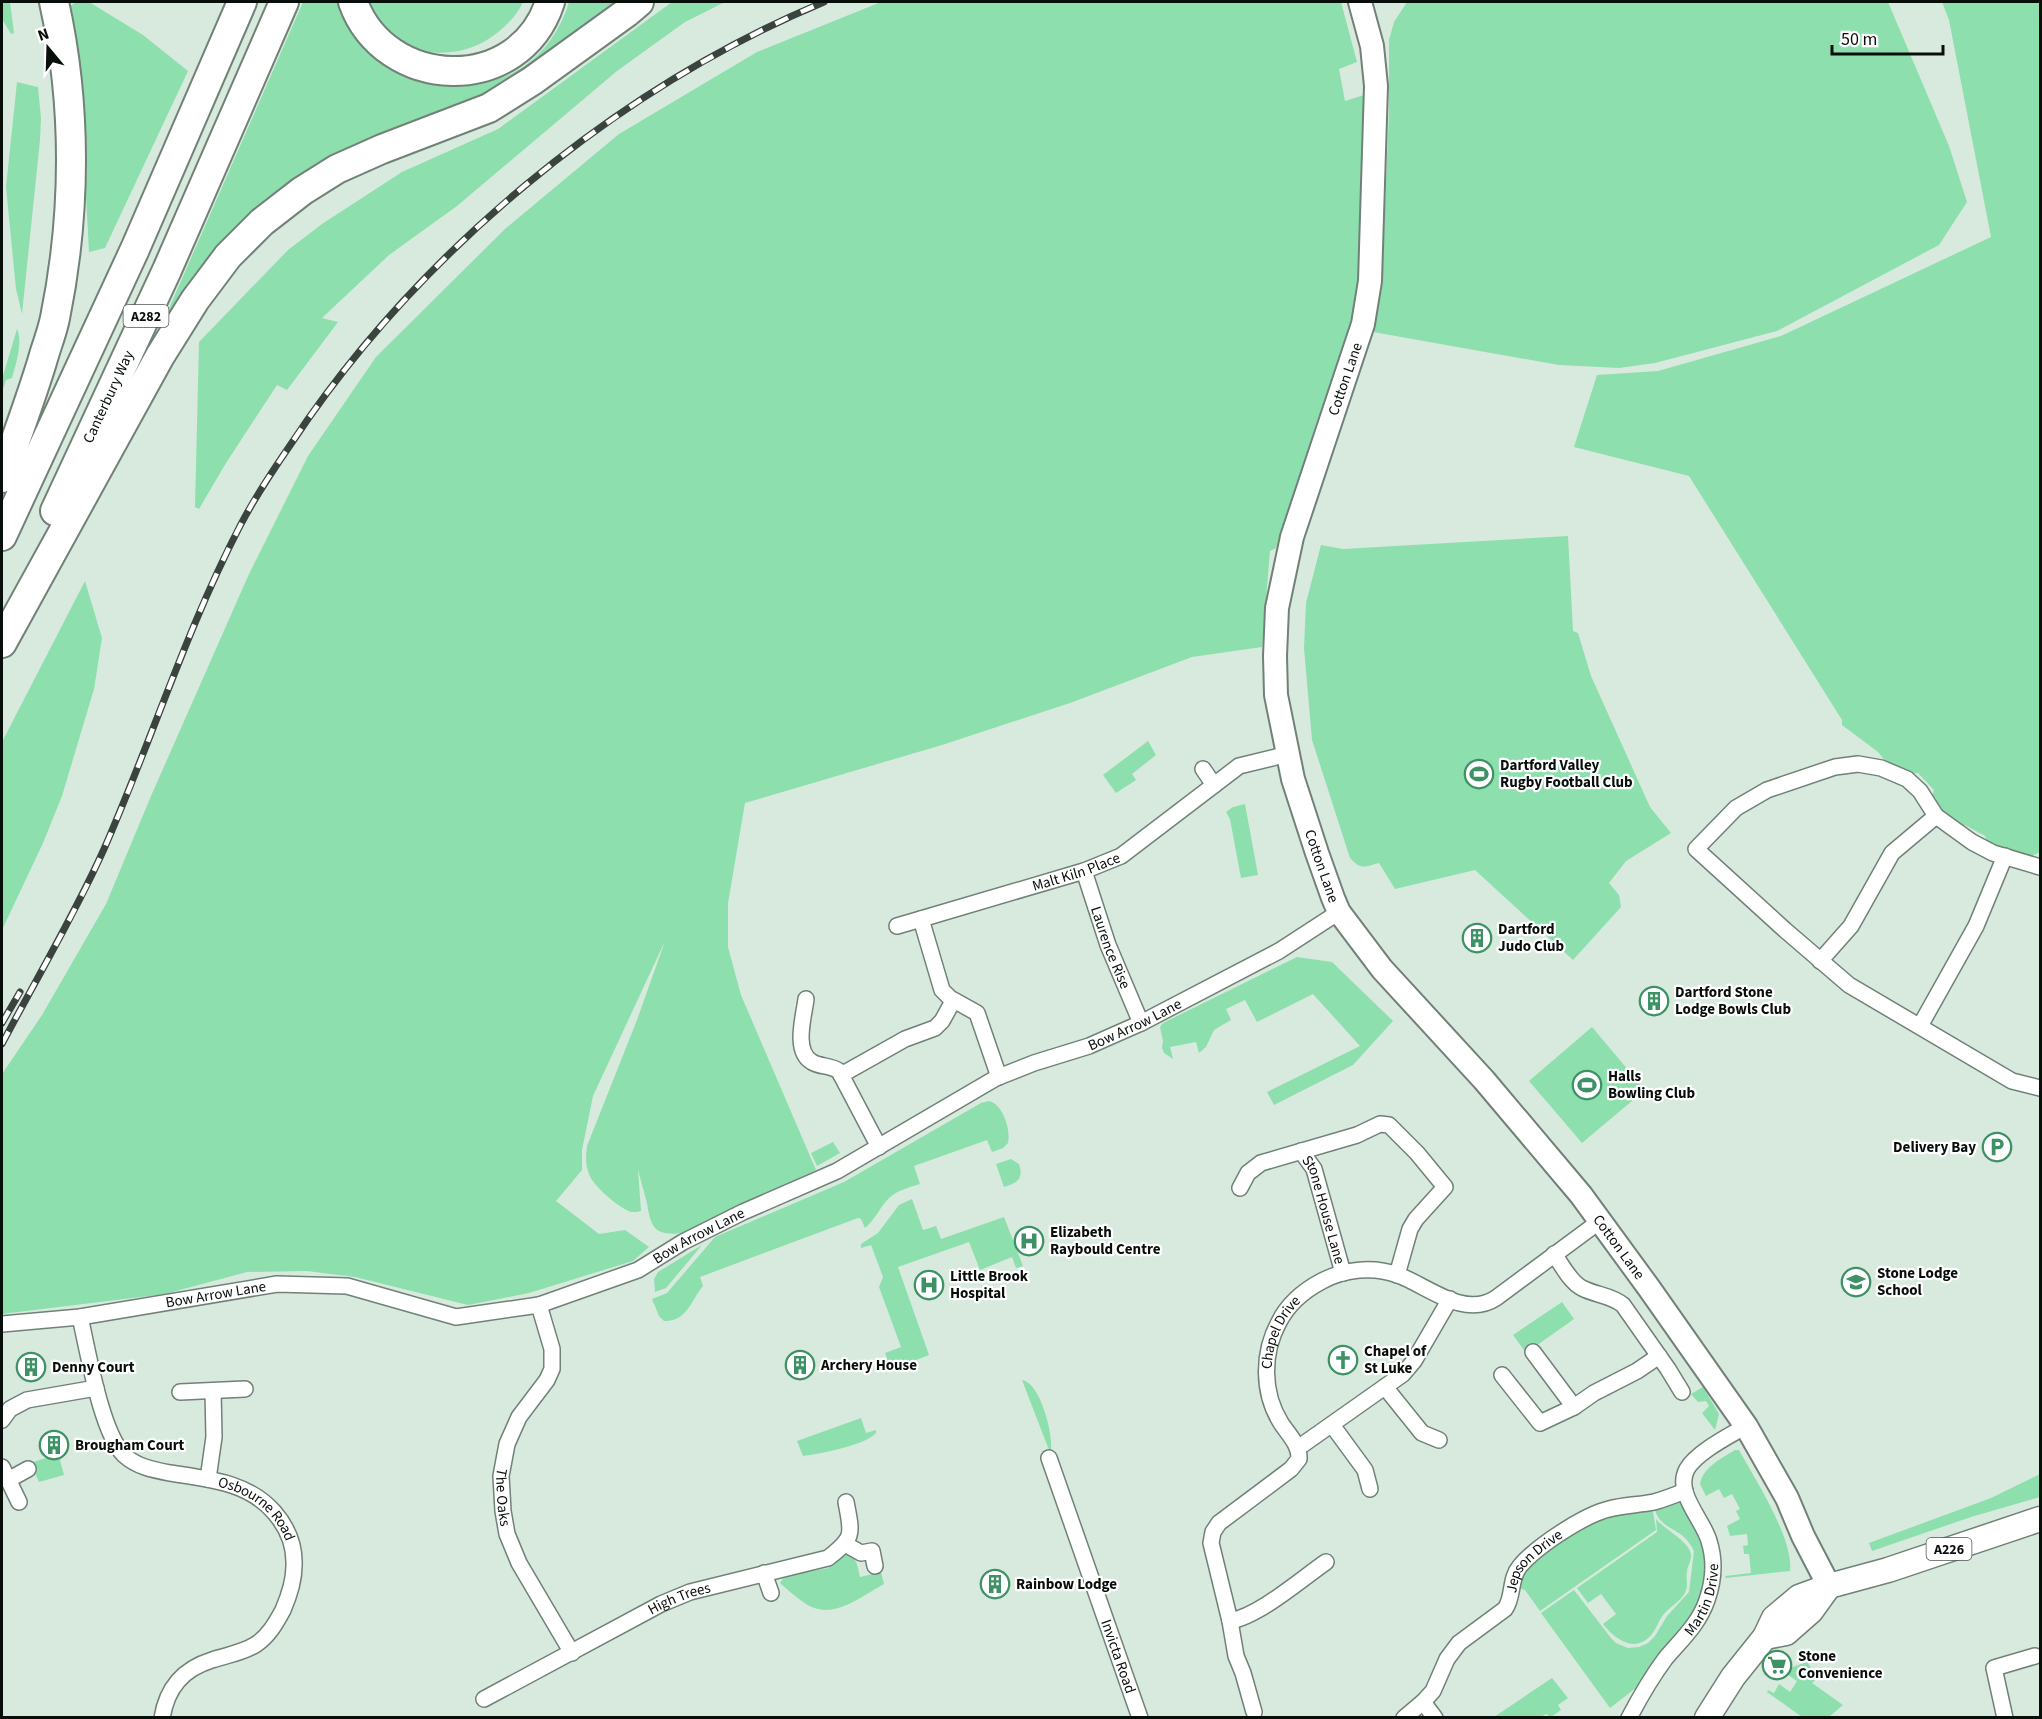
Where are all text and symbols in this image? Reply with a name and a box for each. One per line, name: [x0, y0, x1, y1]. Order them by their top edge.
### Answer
north arrow: [18, 18, 78, 78]
scale bar: [1832, 18, 1943, 56]
text: N: [35, 23, 52, 47]
text: 50 m: [1841, 27, 1877, 52]
road number: A282: [124, 305, 168, 327]
street label: Cotton Lane: [1323, 340, 1368, 418]
street label: Canterbury Way: [78, 347, 139, 447]
place label: Dartford Valley Rugby Football Club: [1500, 755, 1633, 793]
sports icon: Dartford Valley Rugby Football Club: [1463, 758, 1495, 790]
street label: Cotton Lane: [1299, 827, 1344, 906]
street label: Malt Kiln Place: [1030, 847, 1123, 897]
street label: Laurence Rise: [1085, 904, 1135, 992]
place label: Dartford Judo Club: [1498, 919, 1565, 957]
building icon: Dartford Judo Club: [1461, 922, 1493, 954]
place label: Dartford Stone Lodge Bowls Club: [1675, 982, 1791, 1020]
building icon: Dartford Stone Lodge Bowls Club: [1638, 985, 1670, 1017]
street label: Bow Arrow Lane: [1085, 994, 1185, 1056]
place label: Halls Bowling Club: [1608, 1066, 1695, 1104]
sports icon: Halls Bowling Club: [1571, 1069, 1603, 1101]
parking icon: Delivery Bay: [1981, 1131, 2013, 1163]
place label: Delivery Bay: [1893, 1137, 1976, 1158]
street label: Stone House Lane: [1297, 1151, 1350, 1267]
street label: Bow Arrow Lane: [649, 1203, 748, 1269]
street label: Cotton Lane: [1588, 1210, 1649, 1284]
place label: Elizabeth Raybould Centre: [1050, 1222, 1161, 1260]
hospital icon: Elizabeth Raybould Centre: [1013, 1225, 1045, 1257]
place label: Stone Lodge School: [1877, 1263, 1958, 1301]
place label: Little Brook Hospital: [950, 1266, 1029, 1304]
school or university icon: Stone Lodge School: [1840, 1266, 1872, 1298]
hospital icon: Little Brook Hospital: [913, 1269, 945, 1301]
street label: Bow Arrow Lane: [164, 1276, 268, 1313]
street label: Chapel Drive: [1256, 1291, 1305, 1370]
place label: Chapel of St Luke: [1364, 1341, 1427, 1379]
church icon: Chapel of St Luke: [1327, 1344, 1359, 1376]
building icon: Archery House: [784, 1349, 816, 1381]
building icon: Denny Court: [15, 1351, 47, 1383]
place label: Archery House: [820, 1355, 917, 1376]
place label: Denny Court: [52, 1357, 135, 1378]
building icon: Brougham Court: [38, 1429, 70, 1461]
place label: Brougham Court: [75, 1435, 185, 1456]
street label: The Oaks: [490, 1467, 515, 1528]
street label: Osbourne Road: [216, 1472, 300, 1544]
street label: Jepson Drive: [1501, 1524, 1567, 1594]
road number: A226: [1926, 1538, 1972, 1560]
street label: Martin Drive: [1679, 1564, 1724, 1640]
building icon: Rainbow Lodge: [979, 1568, 1011, 1600]
place label: Rainbow Lodge: [1016, 1574, 1117, 1595]
street label: High Trees: [644, 1577, 713, 1620]
street label: Invicta Road: [1095, 1616, 1141, 1696]
place label: Stone Convenience: [1798, 1646, 1883, 1684]
supermarket icon: Stone Convenience: [1761, 1649, 1793, 1681]

